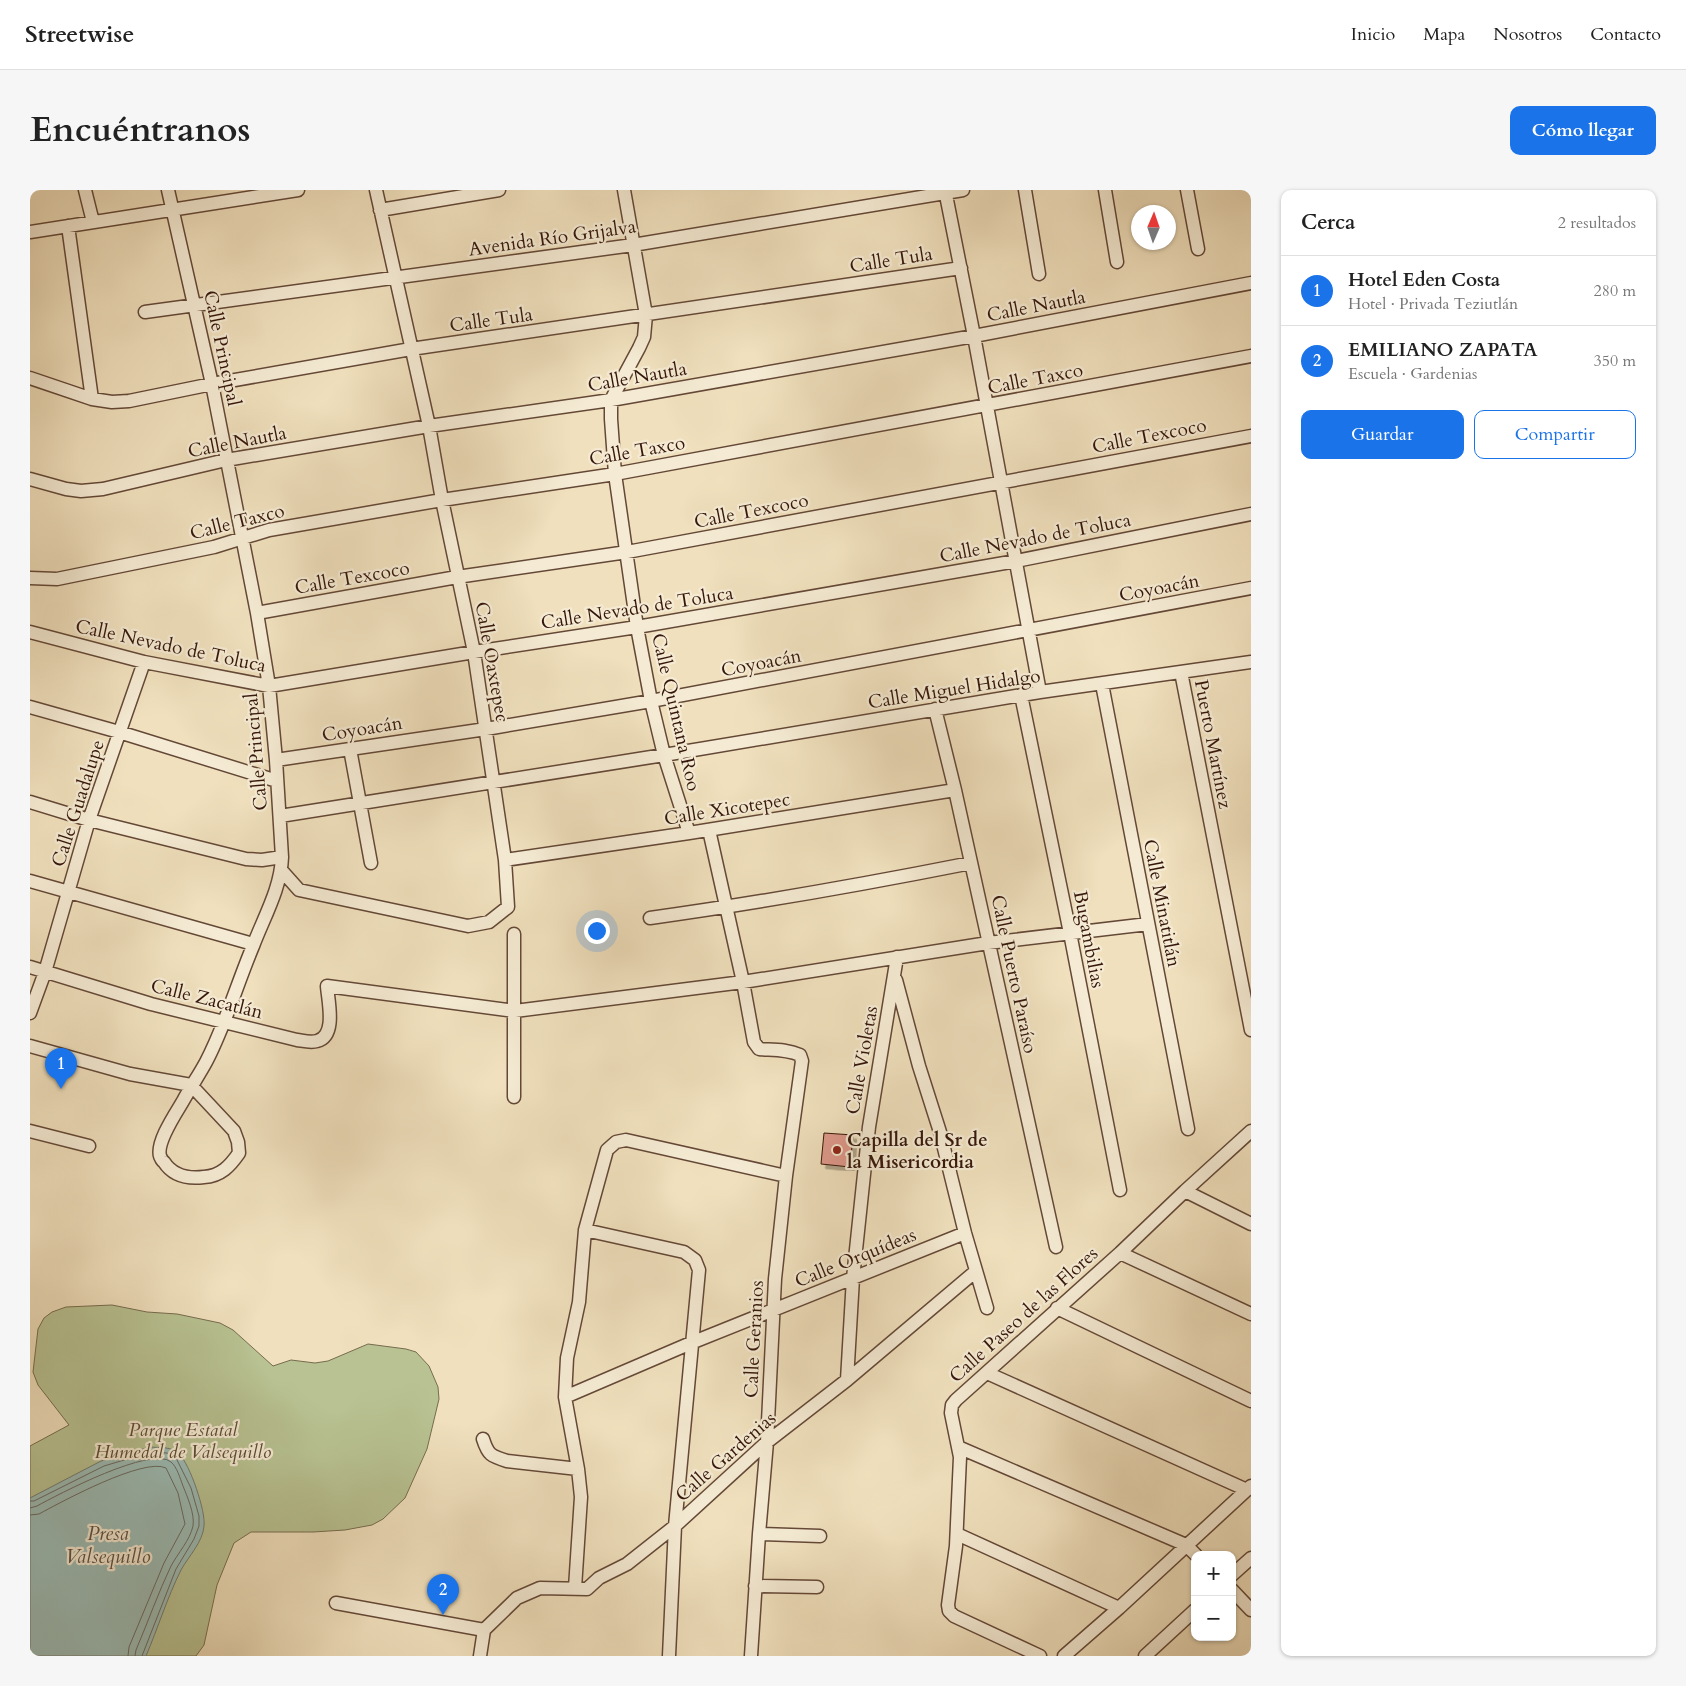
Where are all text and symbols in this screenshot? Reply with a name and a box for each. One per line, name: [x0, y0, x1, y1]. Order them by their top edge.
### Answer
text: Streetwise: [25, 18, 134, 51]
text: Inicio: [1351, 22, 1395, 47]
text: Mapa: [1423, 22, 1465, 47]
text: Nosotros: [1493, 22, 1562, 47]
text: Contacto: [1590, 22, 1661, 47]
text: Encuéntranos: [30, 106, 251, 154]
button: Cómo llegar: [1510, 106, 1656, 155]
north arrow: [1131, 205, 1176, 250]
text: Cerca: [1301, 208, 1355, 237]
text: 2 resultados: [1558, 212, 1636, 234]
street label: Avenida Río Grijalva: [467, 213, 638, 263]
street label: Calle Tula: [848, 241, 934, 279]
text: Hotel Eden Costa: [1348, 267, 1500, 293]
text: 1: [1313, 280, 1321, 302]
text: 280 m: [1594, 280, 1636, 302]
street label: Calle Nautla: [985, 284, 1088, 328]
street label: Calle Principal: [197, 288, 247, 409]
text: Hotel · Privada Teziutlán: [1348, 293, 1518, 315]
street label: Calle Tula: [448, 301, 534, 339]
text: EMILIANO ZAPATA: [1348, 337, 1538, 363]
text: 2: [1313, 350, 1321, 372]
text: 350 m: [1594, 350, 1636, 372]
street label: Calle Nautla: [586, 355, 689, 398]
street label: Calle Taxco: [985, 357, 1085, 401]
text: Escuela · Gardenias: [1348, 363, 1477, 385]
button: Guardar: [1301, 410, 1464, 459]
button: Compartir: [1474, 410, 1636, 459]
street label: Calle Texcoco: [1090, 412, 1209, 460]
street label: Calle Nautla: [186, 420, 289, 464]
street label: Calle Taxco: [587, 430, 687, 472]
street label: Calle Texcoco: [692, 487, 811, 535]
street label: Calle Taxco: [187, 498, 287, 546]
street label: Calle Nevado de Toluca: [937, 507, 1133, 569]
street label: Calle Texcoco: [293, 555, 412, 601]
street label: Coyoacán: [1117, 567, 1202, 608]
street label: Calle Nevado de Toluca: [539, 580, 735, 636]
street label: Calle Oaxtepec: [469, 600, 515, 725]
street label: Calle Nevado de Toluca: [73, 613, 269, 679]
street label: Calle Quintana Roo: [645, 631, 707, 794]
street label: Coyoacán: [719, 642, 804, 683]
street label: Calle Miguel Hidalgo: [866, 663, 1042, 715]
street label: Puerto Martínez: [1188, 677, 1238, 811]
street label: Calle Principal: [238, 692, 274, 812]
street label: Coyoacán: [320, 710, 404, 748]
street label: Calle Guadalupe: [45, 736, 111, 870]
street label: Calle Xicotepec: [662, 786, 792, 832]
street label: Calle Minatitlán: [1137, 837, 1187, 969]
street label: Bugambilias: [1067, 888, 1111, 990]
street label: Calle Puerto Paraíso: [985, 893, 1044, 1056]
your location: [584, 918, 610, 944]
street label: Calle Zacatlán: [148, 972, 266, 1025]
street label: Calle Violetas: [840, 1004, 884, 1116]
pin: 1: [45, 1048, 77, 1089]
place label: Capilla del Sr de la Misericordia: [847, 1127, 988, 1175]
marker: Capilla del Sr de la Misericordia: [831, 1144, 843, 1156]
street label: Calle Orquídeas: [791, 1222, 920, 1294]
street label: Calle Paseo de las Flores: [944, 1241, 1104, 1389]
street label: Calle Geranios: [738, 1280, 770, 1399]
street label: Calle Gardenias: [670, 1406, 782, 1508]
park label: Parque Estatal Humedal de Valsequillo: [95, 1417, 272, 1465]
water label: Presa Valsequillo: [65, 1520, 151, 1570]
map controls: [1191, 1551, 1236, 1641]
button: +: [1191, 1551, 1236, 1596]
pin: 2: [427, 1574, 459, 1615]
button: −: [1191, 1596, 1236, 1641]

